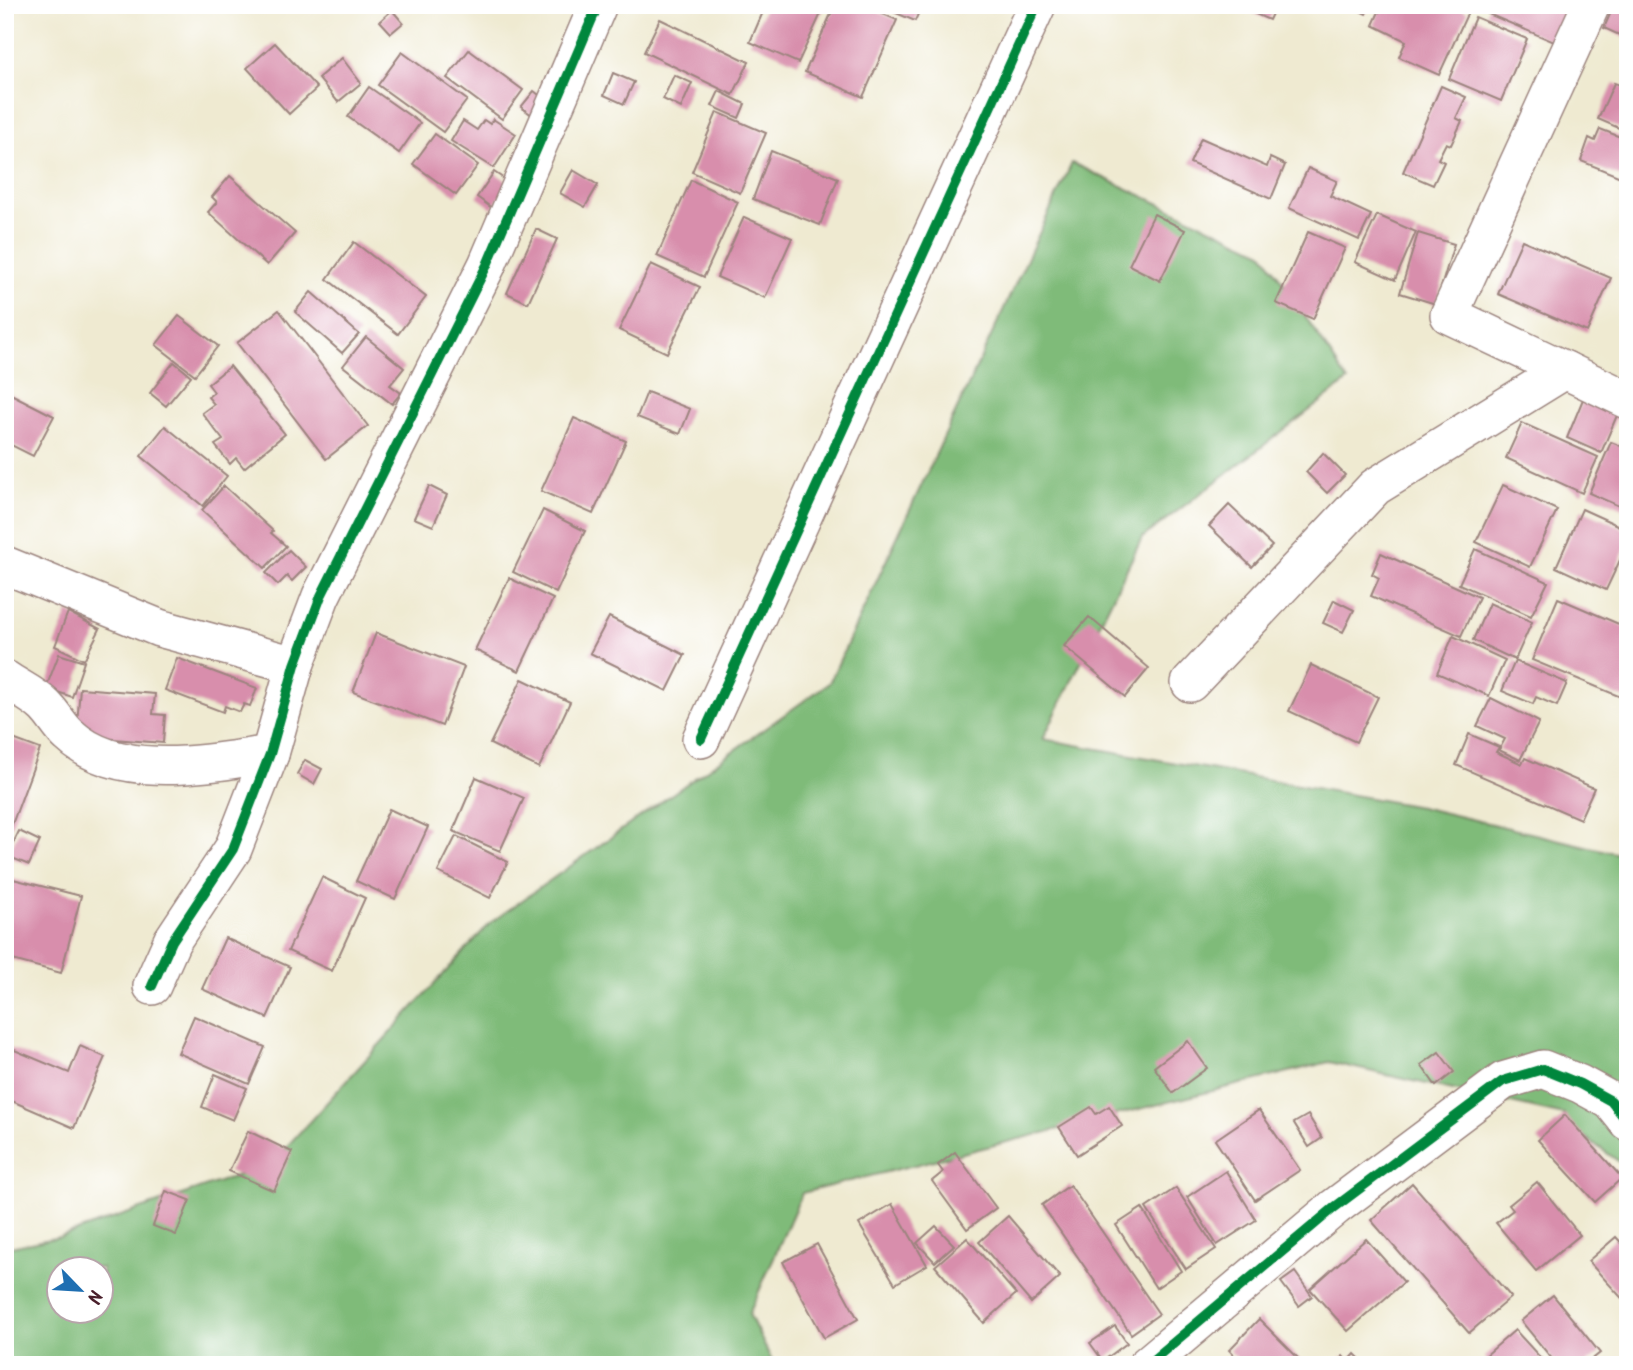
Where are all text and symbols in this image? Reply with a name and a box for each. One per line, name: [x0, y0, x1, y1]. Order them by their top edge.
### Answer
north arrow: [46, 1254, 116, 1324]
text: N: [77, 1285, 110, 1308]

